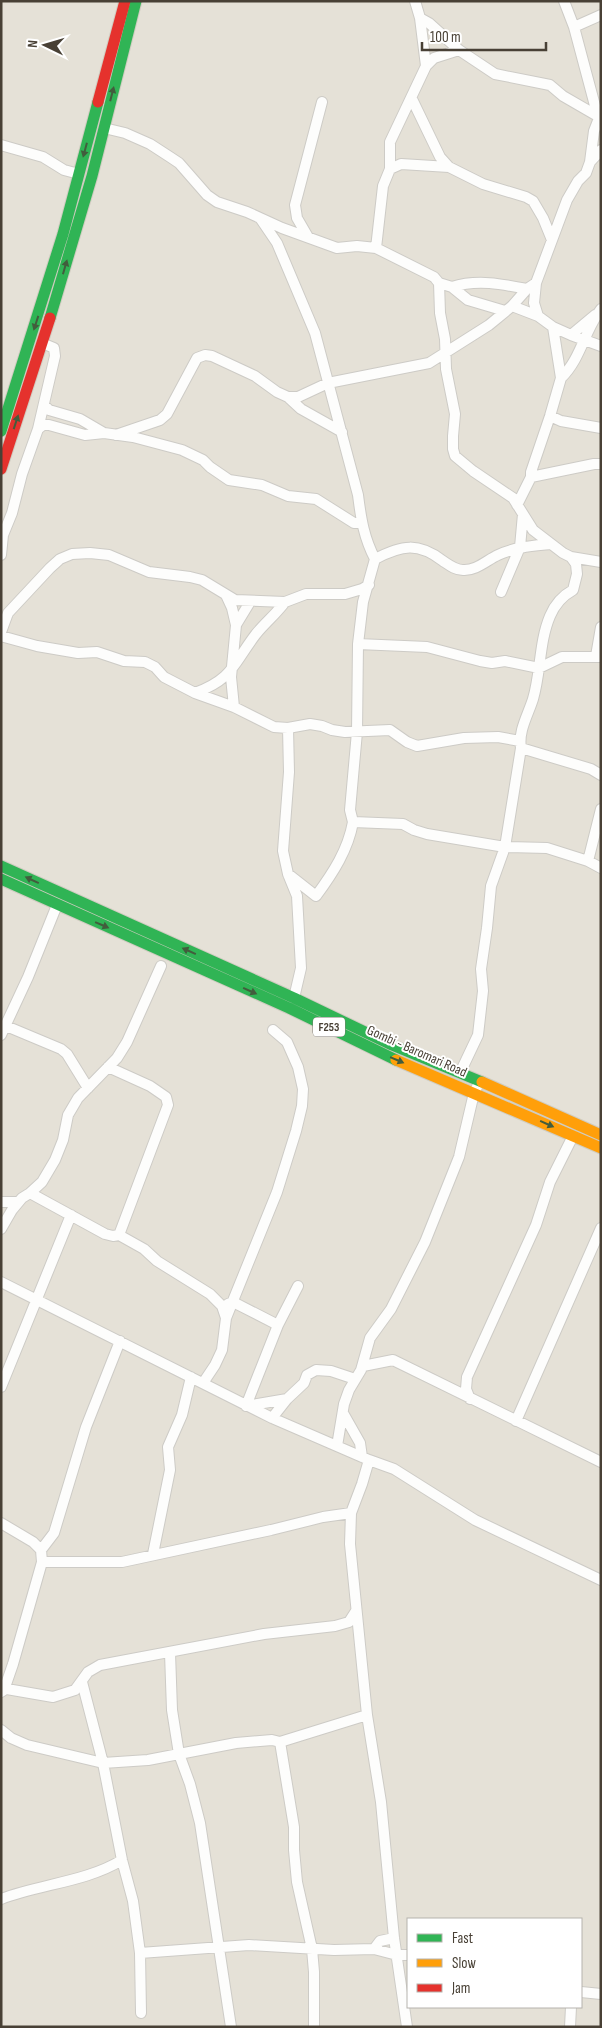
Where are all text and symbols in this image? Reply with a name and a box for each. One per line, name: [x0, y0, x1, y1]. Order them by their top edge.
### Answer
north arrow: [20, 20, 70, 70]
scale bar: [422, 20, 546, 52]
text: 100 m: [430, 28, 461, 47]
text: N: [24, 39, 41, 48]
one-way arrow: [109, 86, 117, 101]
one-way arrow: [81, 142, 89, 157]
one-way arrow: [62, 260, 70, 275]
one-way arrow: [32, 316, 40, 331]
one-way arrow: [12, 414, 20, 429]
one-way arrow: [25, 875, 39, 883]
one-way arrow: [95, 922, 109, 930]
one-way arrow: [182, 947, 196, 955]
one-way arrow: [243, 987, 257, 995]
road number: F253: [313, 1018, 345, 1036]
street label: Gombi - Baromari Road: [364, 1021, 470, 1081]
one-way arrow: [390, 1056, 404, 1064]
one-way arrow: [540, 1121, 554, 1129]
legend: [407, 1918, 582, 2008]
text: Fast: [452, 1929, 474, 1948]
text: Slow: [452, 1954, 476, 1973]
text: Jam: [451, 1979, 470, 1998]

